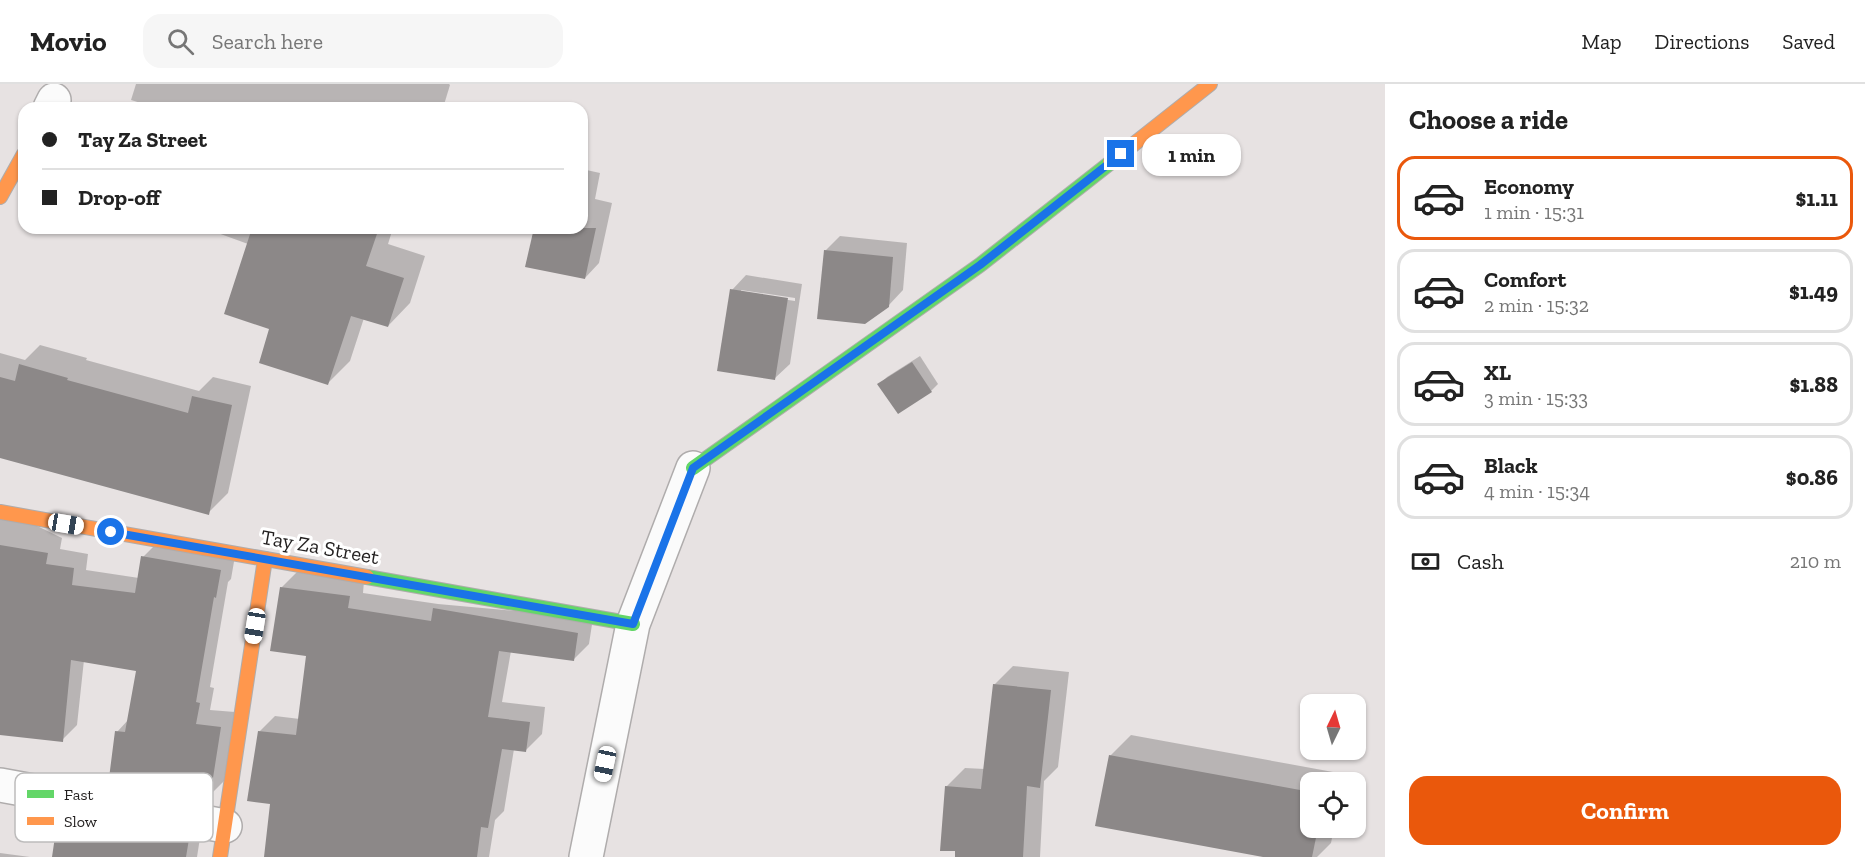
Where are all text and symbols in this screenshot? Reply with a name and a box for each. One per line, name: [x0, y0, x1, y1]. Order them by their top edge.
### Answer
search box: [143, 14, 563, 68]
text: Movio: [30, 25, 107, 58]
icon: search: [164, 25, 197, 58]
text: Search here: [212, 28, 323, 55]
text: Map: [1582, 29, 1622, 54]
text: Directions: [1655, 29, 1749, 54]
text: Saved: [1782, 29, 1835, 54]
text: Choose a ride: [1409, 104, 1568, 136]
text: Tay Za Street: [78, 126, 207, 153]
callout: 1 min: [1142, 133, 1241, 175]
route end: [1107, 140, 1134, 167]
text: 1 min: [1168, 143, 1215, 167]
icon: car: [1412, 171, 1466, 225]
text: Economy: [1484, 173, 1574, 200]
text: Drop-off: [78, 184, 160, 211]
text: $1.11: [1796, 185, 1838, 212]
text: 1 min · 15:31: [1484, 200, 1584, 224]
icon: car: [1412, 264, 1466, 318]
text: Comfort: [1484, 266, 1566, 293]
text: $1.49: [1789, 278, 1838, 305]
text: 2 min · 15:32: [1484, 293, 1589, 317]
icon: car: [1412, 357, 1466, 411]
text: XL: [1484, 359, 1511, 386]
text: $1.88: [1790, 371, 1838, 398]
text: 3 min · 15:33: [1484, 386, 1588, 410]
icon: car: [1412, 450, 1466, 504]
text: Black: [1484, 452, 1538, 479]
text: $0.86: [1786, 464, 1838, 491]
text: 4 min · 15:34: [1484, 479, 1590, 503]
car: [47, 512, 85, 536]
route start: [97, 518, 124, 545]
street label: Tay Za Street: [259, 524, 381, 569]
icon: cash: [1409, 545, 1442, 578]
text: Cash: [1457, 548, 1504, 575]
text: 210 m: [1790, 549, 1841, 573]
car: [243, 607, 267, 645]
north arrow: [1300, 694, 1366, 760]
map controls: [1300, 694, 1366, 838]
car: [592, 745, 618, 783]
button: locate: [1300, 772, 1366, 838]
legend: [15, 773, 213, 842]
button: Confirm: [1409, 776, 1841, 845]
text: Fast: [64, 785, 93, 804]
text: Slow: [64, 812, 98, 831]

